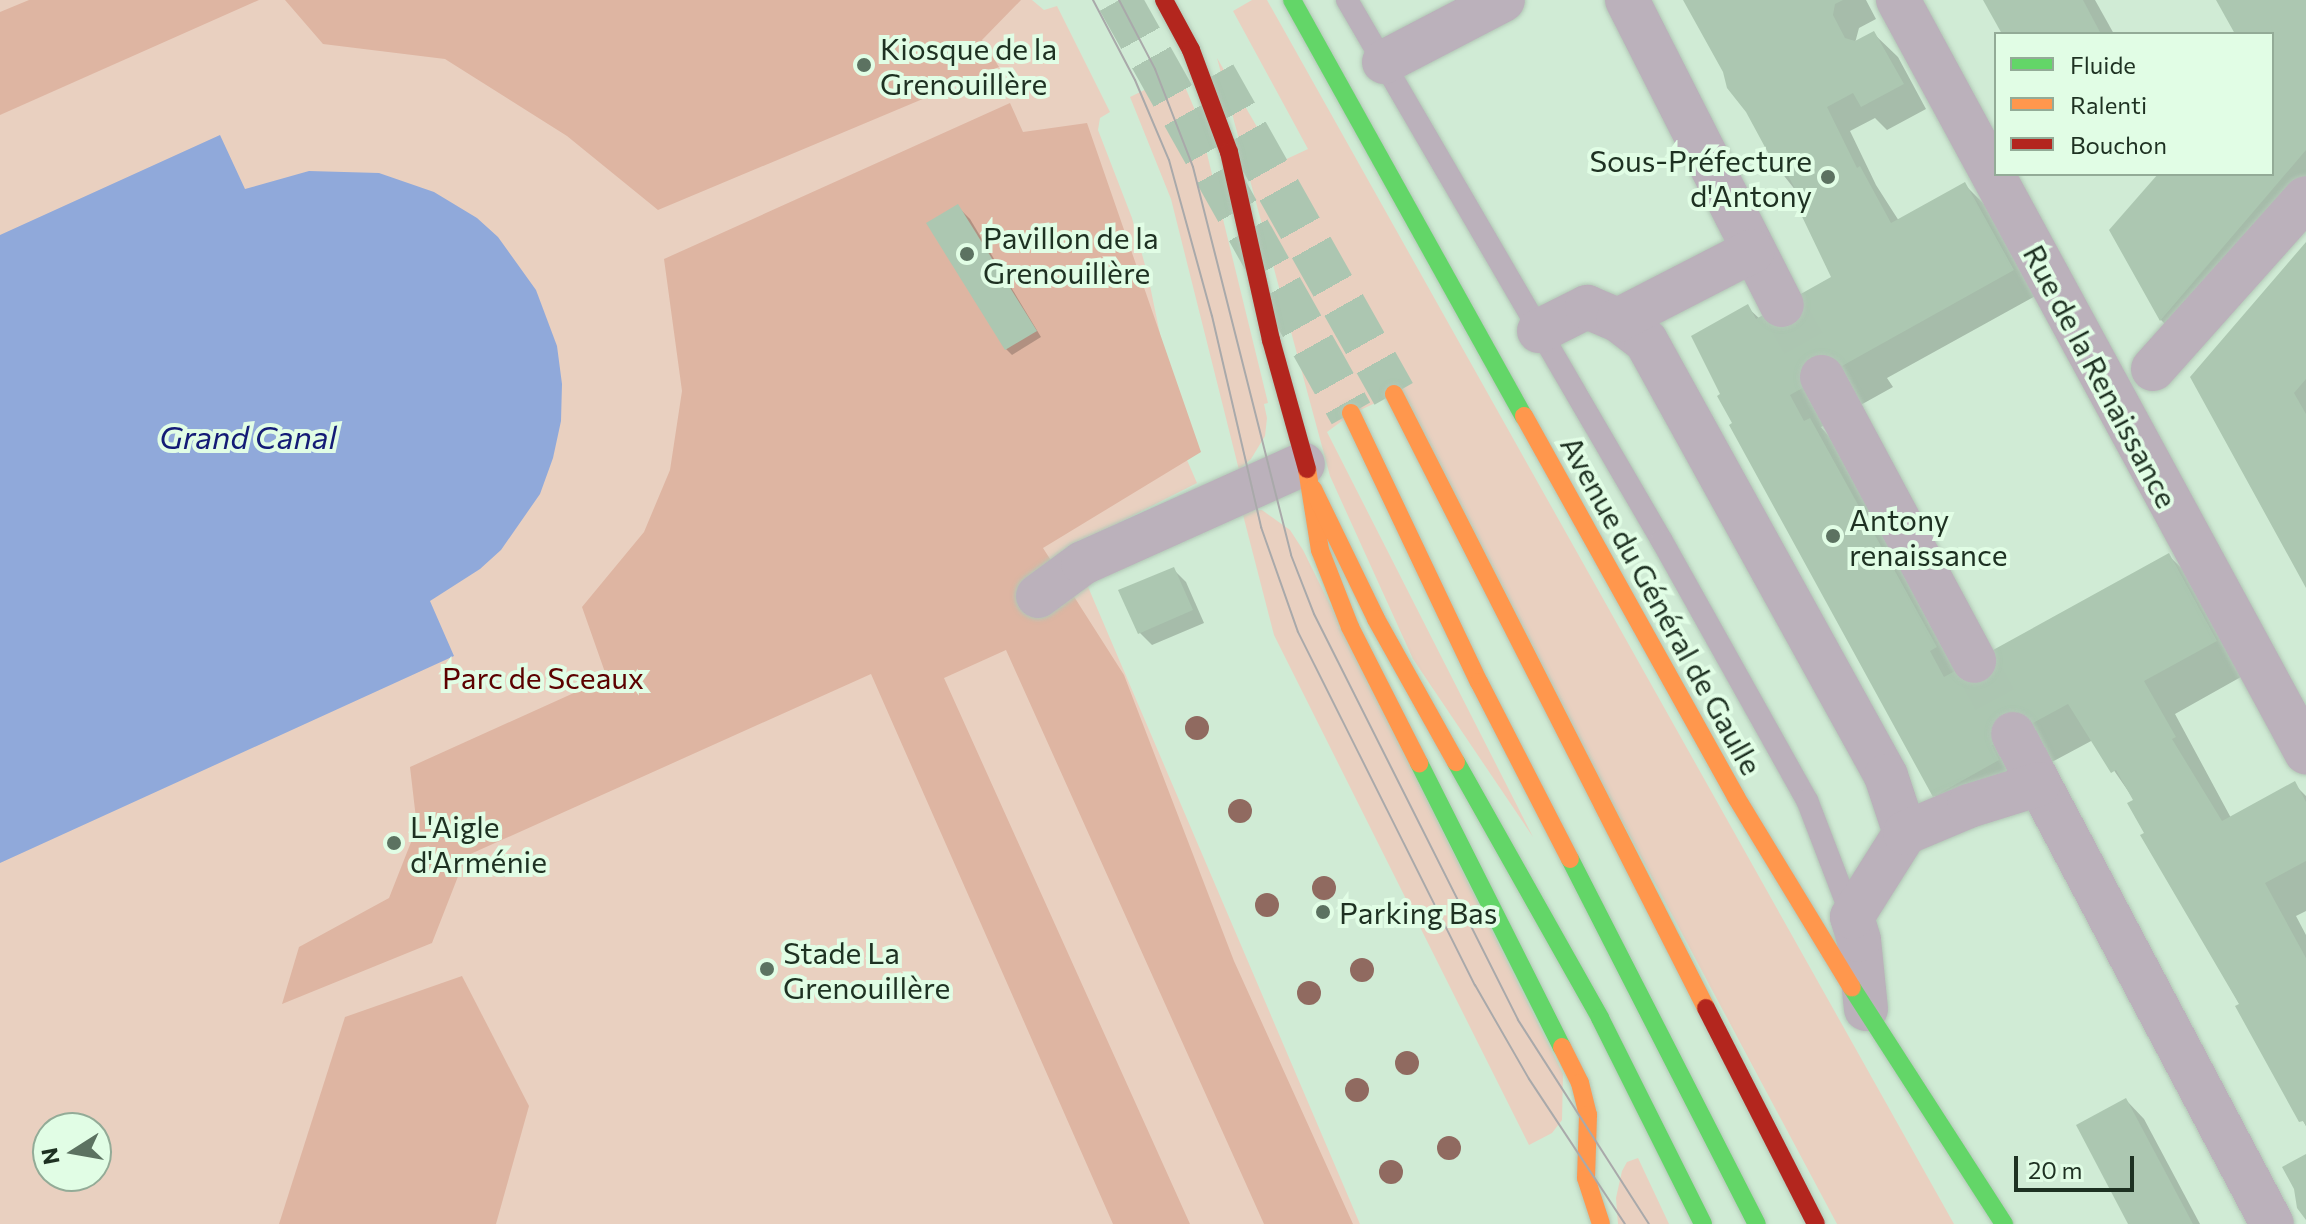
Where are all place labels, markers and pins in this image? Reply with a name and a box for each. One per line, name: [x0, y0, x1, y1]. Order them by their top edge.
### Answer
place label: Kiosque de la Grenouillère: [880, 30, 1057, 100]
marker: Kiosque de la Grenouillère: [855, 56, 873, 74]
place label: Sous-Préfecture d'Antony: [1589, 142, 1812, 212]
marker: Sous-Préfecture d'Antony: [1819, 168, 1837, 186]
place label: Pavillon de la Grenouillère: [983, 219, 1159, 290]
marker: Pavillon de la Grenouillère: [958, 245, 976, 263]
place label: Antony renaissance: [1849, 501, 2008, 572]
marker: Antony renaissance: [1824, 527, 1842, 545]
place label: L'Aigle d'Arménie: [410, 808, 547, 878]
marker: L'Aigle d'Arménie: [385, 834, 403, 852]
place label: Parking Bas: [1339, 894, 1497, 930]
marker: Parking Bas: [1314, 903, 1332, 921]
place label: Stade La Grenouillère: [783, 934, 950, 1004]
marker: Stade La Grenouillère: [758, 960, 776, 978]

